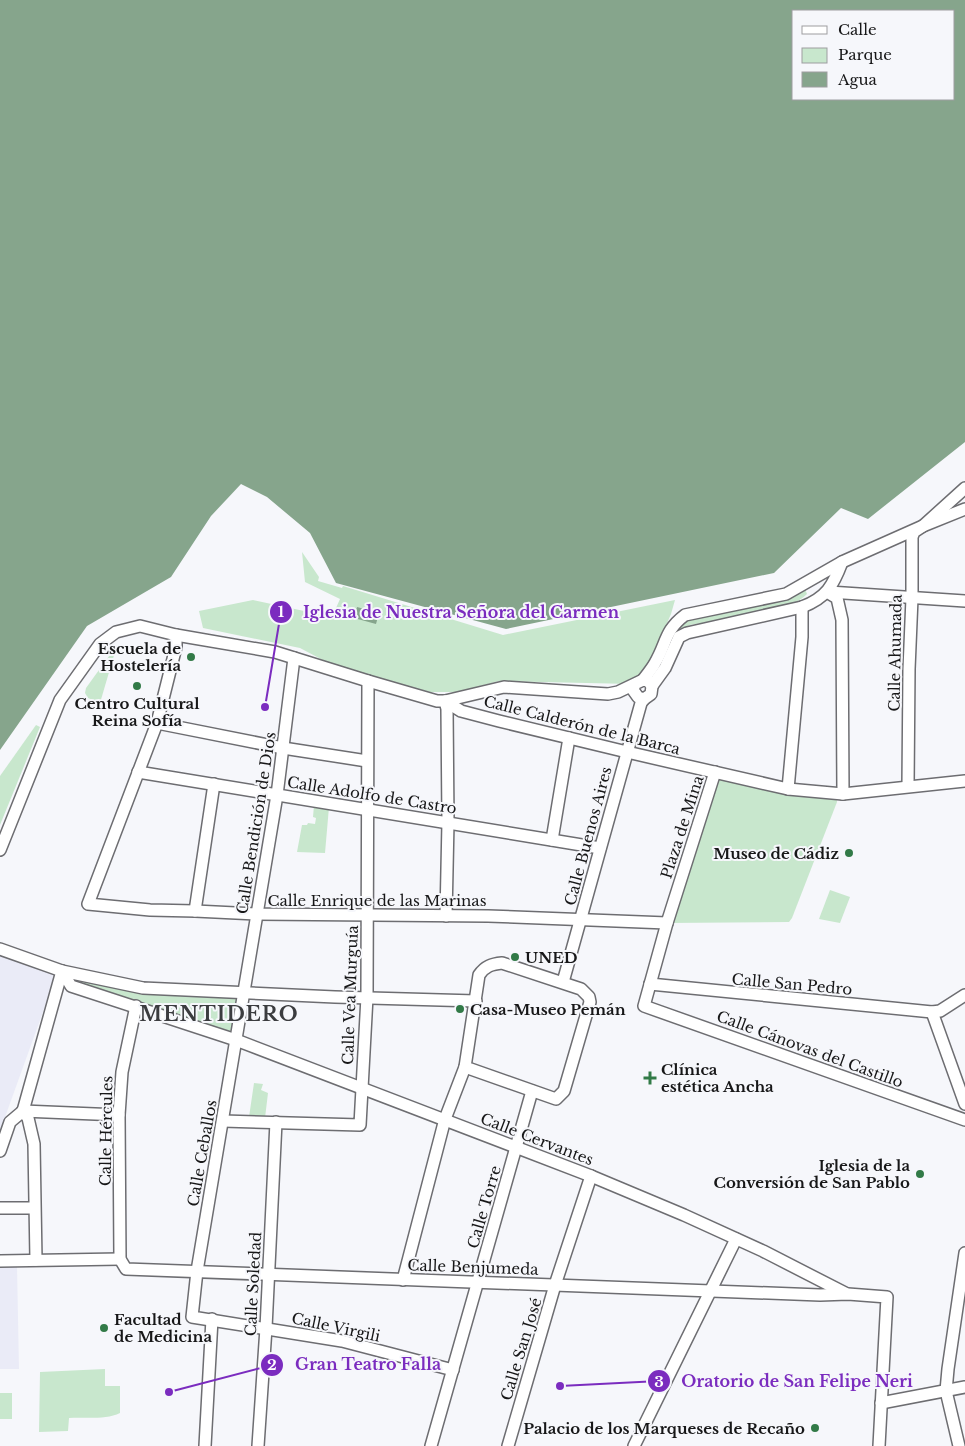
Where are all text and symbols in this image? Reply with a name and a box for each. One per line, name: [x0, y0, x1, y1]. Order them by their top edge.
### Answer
legend: [792, 10, 955, 100]
text: Calle: [838, 20, 877, 39]
text: Parque: [838, 45, 892, 64]
text: Agua: [837, 70, 878, 89]
street label: Calle Ahumada: [884, 594, 906, 712]
callout: Iglesia de Nuestra Señora del Carmen: [268, 597, 629, 628]
text: 1: [278, 602, 285, 621]
text: Iglesia de Nuestra Señora del Carmen: [303, 602, 619, 622]
place label: Escuela de Hostelería: [98, 639, 181, 675]
marker: Escuela de Hostelería: [185, 651, 197, 663]
marker: Centro Cultural Reina Sofía: [131, 680, 143, 692]
street label: Calle Calderón de la Barca: [482, 691, 683, 759]
place label: Centro Cultural Reina Sofía: [74, 694, 200, 730]
street label: Calle Bendición de Dios: [232, 730, 280, 916]
street label: Calle Buenos Aires: [560, 764, 616, 907]
street label: Calle Adolfo de Castro: [286, 772, 458, 818]
street label: Plaza de Mina: [656, 772, 708, 881]
place label: Museo de Cádiz: [713, 844, 839, 863]
marker: Museo de Cádiz: [843, 847, 855, 859]
street label: Calle Enrique de las Marinas: [268, 891, 487, 910]
street label: Calle Vea Murguía: [338, 924, 362, 1065]
place label: UNED: [525, 948, 578, 967]
marker: UNED: [509, 951, 521, 963]
street label: Calle San Pedro: [731, 969, 853, 999]
place label: Casa-Museo Pemán: [470, 1000, 626, 1019]
district label: MENTIDERO: [139, 1002, 299, 1026]
marker: Casa-Museo Pemán: [454, 1003, 466, 1015]
street label: Calle Cánovas del Castillo: [714, 1006, 906, 1092]
place label: Clínica estética Ancha: [661, 1060, 774, 1096]
marker: Clínica estética Ancha: [643, 1071, 657, 1085]
street label: Calle Hércules: [96, 1075, 116, 1186]
street label: Calle Ceballos: [183, 1098, 221, 1208]
street label: Calle Cervantes: [478, 1109, 596, 1169]
place label: Iglesia de la Conversión de San Pablo: [714, 1156, 910, 1192]
street label: Calle Torre: [463, 1163, 505, 1251]
marker: Iglesia de la Conversión de San Pablo: [914, 1168, 926, 1180]
street label: Calle Soledad: [241, 1231, 265, 1337]
street label: Calle Benjumeda: [407, 1255, 540, 1279]
street label: Calle San José: [496, 1295, 546, 1403]
street label: Calle Virgili: [290, 1308, 382, 1346]
place label: Facultad de Medicina: [114, 1310, 212, 1346]
marker: Facultad de Medicina: [98, 1322, 110, 1334]
callout: Gran Teatro Falla: [260, 1349, 452, 1380]
text: Gran Teatro Falla: [295, 1354, 441, 1374]
text: 2: [267, 1355, 277, 1374]
callout: Oratorio de San Felipe Neri: [646, 1366, 923, 1397]
text: Oratorio de San Felipe Neri: [681, 1371, 913, 1391]
text: 3: [654, 1372, 664, 1391]
place label: Palacio de los Marqueses de Recaño: [523, 1419, 805, 1438]
marker: Palacio de los Marqueses de Recaño: [809, 1422, 821, 1434]

